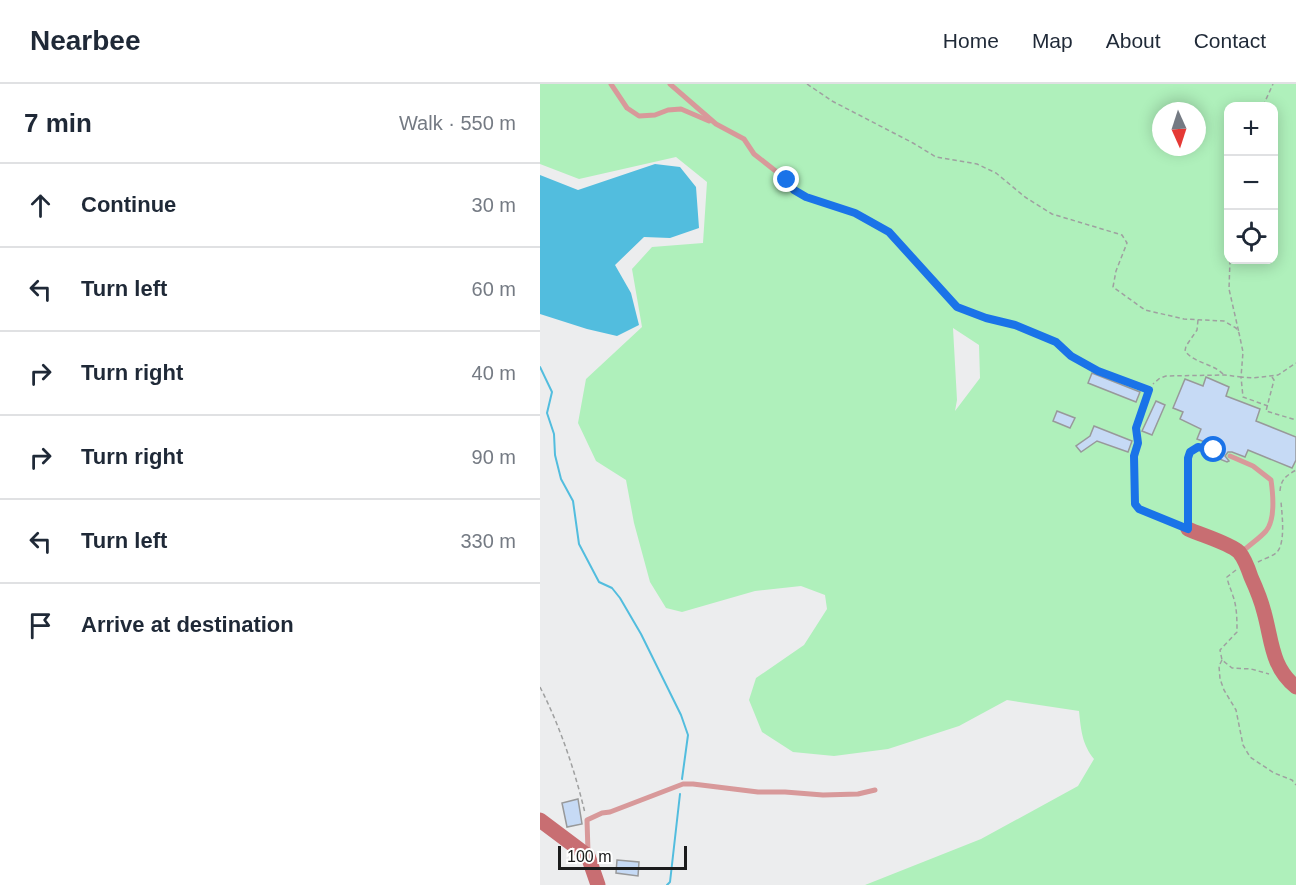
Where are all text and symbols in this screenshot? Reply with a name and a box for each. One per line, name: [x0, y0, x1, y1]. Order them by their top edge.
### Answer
text: Nearbee: [30, 25, 141, 56]
text: Home: [943, 29, 999, 52]
text: Map: [1032, 29, 1073, 52]
text: About: [1106, 29, 1161, 52]
text: Contact: [1194, 29, 1266, 52]
north arrow: [1152, 102, 1206, 156]
map controls: [1224, 102, 1278, 264]
button: +: [1224, 102, 1278, 156]
text: 7 min: [24, 108, 92, 138]
text: Walk · 550 m: [399, 112, 516, 134]
button: −: [1224, 156, 1278, 210]
route end: [773, 166, 799, 192]
icon: ahead: [24, 189, 57, 222]
text: Continue: [81, 192, 176, 217]
text: 30 m: [472, 194, 516, 216]
button: locate: [1224, 210, 1278, 264]
icon: left: [24, 273, 57, 306]
text: Turn left: [81, 276, 167, 301]
text: 60 m: [472, 278, 516, 300]
icon: right: [24, 357, 57, 390]
text: Turn right: [81, 360, 183, 385]
text: 40 m: [472, 362, 516, 384]
route start: [1200, 436, 1226, 462]
icon: right: [24, 441, 57, 474]
text: Turn right: [81, 444, 183, 469]
text: 90 m: [472, 446, 516, 468]
icon: left: [24, 525, 57, 558]
text: Turn left: [81, 528, 167, 553]
text: 330 m: [460, 530, 516, 552]
icon: arrive: [24, 609, 57, 642]
text: Arrive at destination: [81, 612, 294, 637]
scale bar: [558, 843, 687, 870]
text: 100 m: [567, 848, 611, 865]

